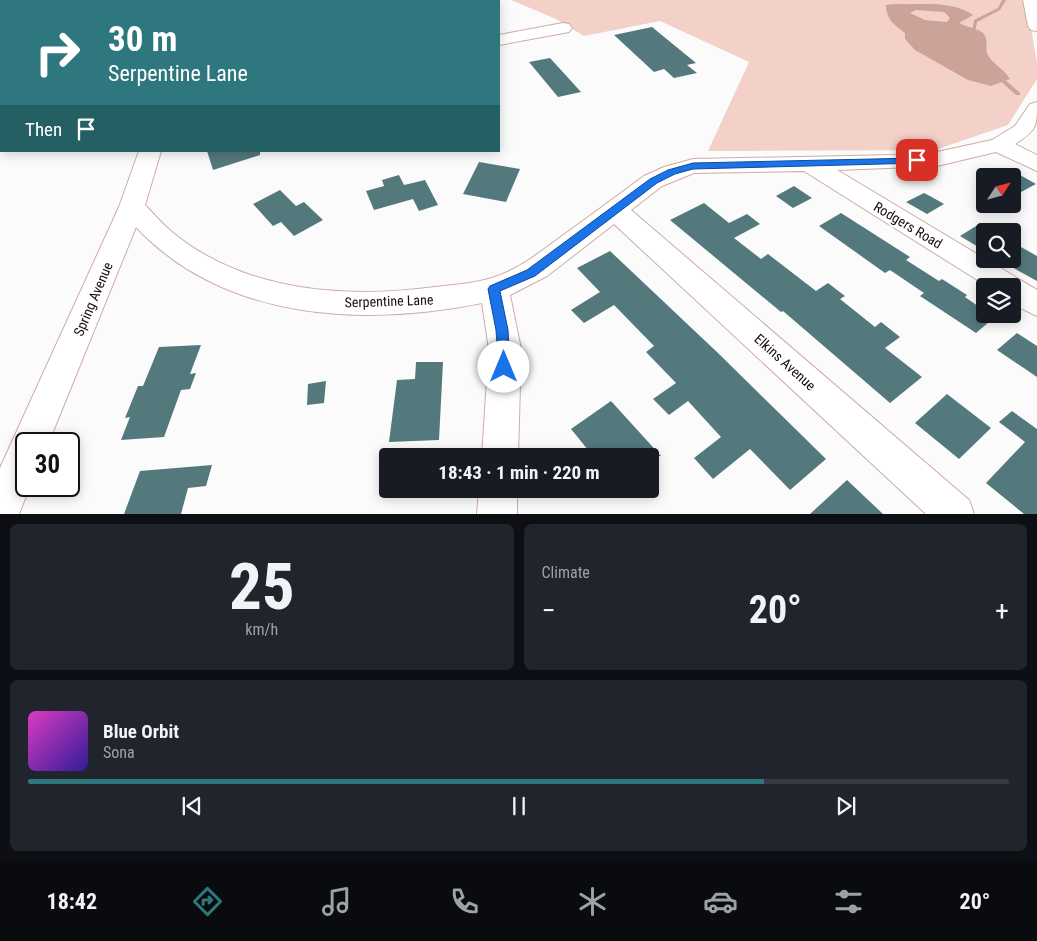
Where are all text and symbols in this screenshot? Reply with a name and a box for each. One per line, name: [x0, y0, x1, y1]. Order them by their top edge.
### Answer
text: 30 m: [108, 19, 177, 60]
icon: right: [25, 20, 90, 85]
text: Serpentine Lane: [108, 61, 248, 86]
icon: arrive: [72, 115, 100, 143]
text: Then: [25, 118, 62, 141]
pin: [896, 139, 938, 181]
icon: arrive: [903, 146, 931, 174]
north arrow: [976, 168, 1021, 212]
map controls: [976, 168, 1021, 323]
street label: Rodgers Road: [871, 198, 945, 252]
button: search: [976, 223, 1021, 268]
street label: Spring Avenue: [70, 259, 116, 338]
button: layers: [976, 278, 1021, 323]
street label: Serpentine Lane: [344, 291, 434, 311]
street label: Elkins Avenue: [751, 330, 819, 394]
position arrow: [477, 340, 529, 392]
speed limit sign: 30: [15, 432, 80, 497]
text: 18:43 · 1 min · 220 m: [438, 461, 600, 484]
text: 25: [229, 549, 295, 625]
text: Climate: [542, 563, 590, 582]
text: 20°: [749, 588, 802, 632]
text: −: [542, 594, 556, 627]
text: +: [995, 594, 1009, 627]
text: km/h: [245, 620, 278, 639]
text: Blue Orbit: [103, 720, 179, 743]
text: Sona: [103, 743, 135, 762]
icon: previous: [178, 792, 206, 820]
icon: pause: [505, 792, 533, 820]
icon: next: [832, 792, 860, 820]
icon: directions: [190, 884, 225, 919]
icon: music: [319, 884, 354, 919]
icon: phone: [447, 884, 482, 919]
icon: climate: [575, 884, 610, 919]
icon: car: [703, 884, 738, 919]
icon: filters: [831, 884, 866, 919]
text: 18:42: [47, 889, 97, 914]
text: 20°: [960, 889, 990, 914]

